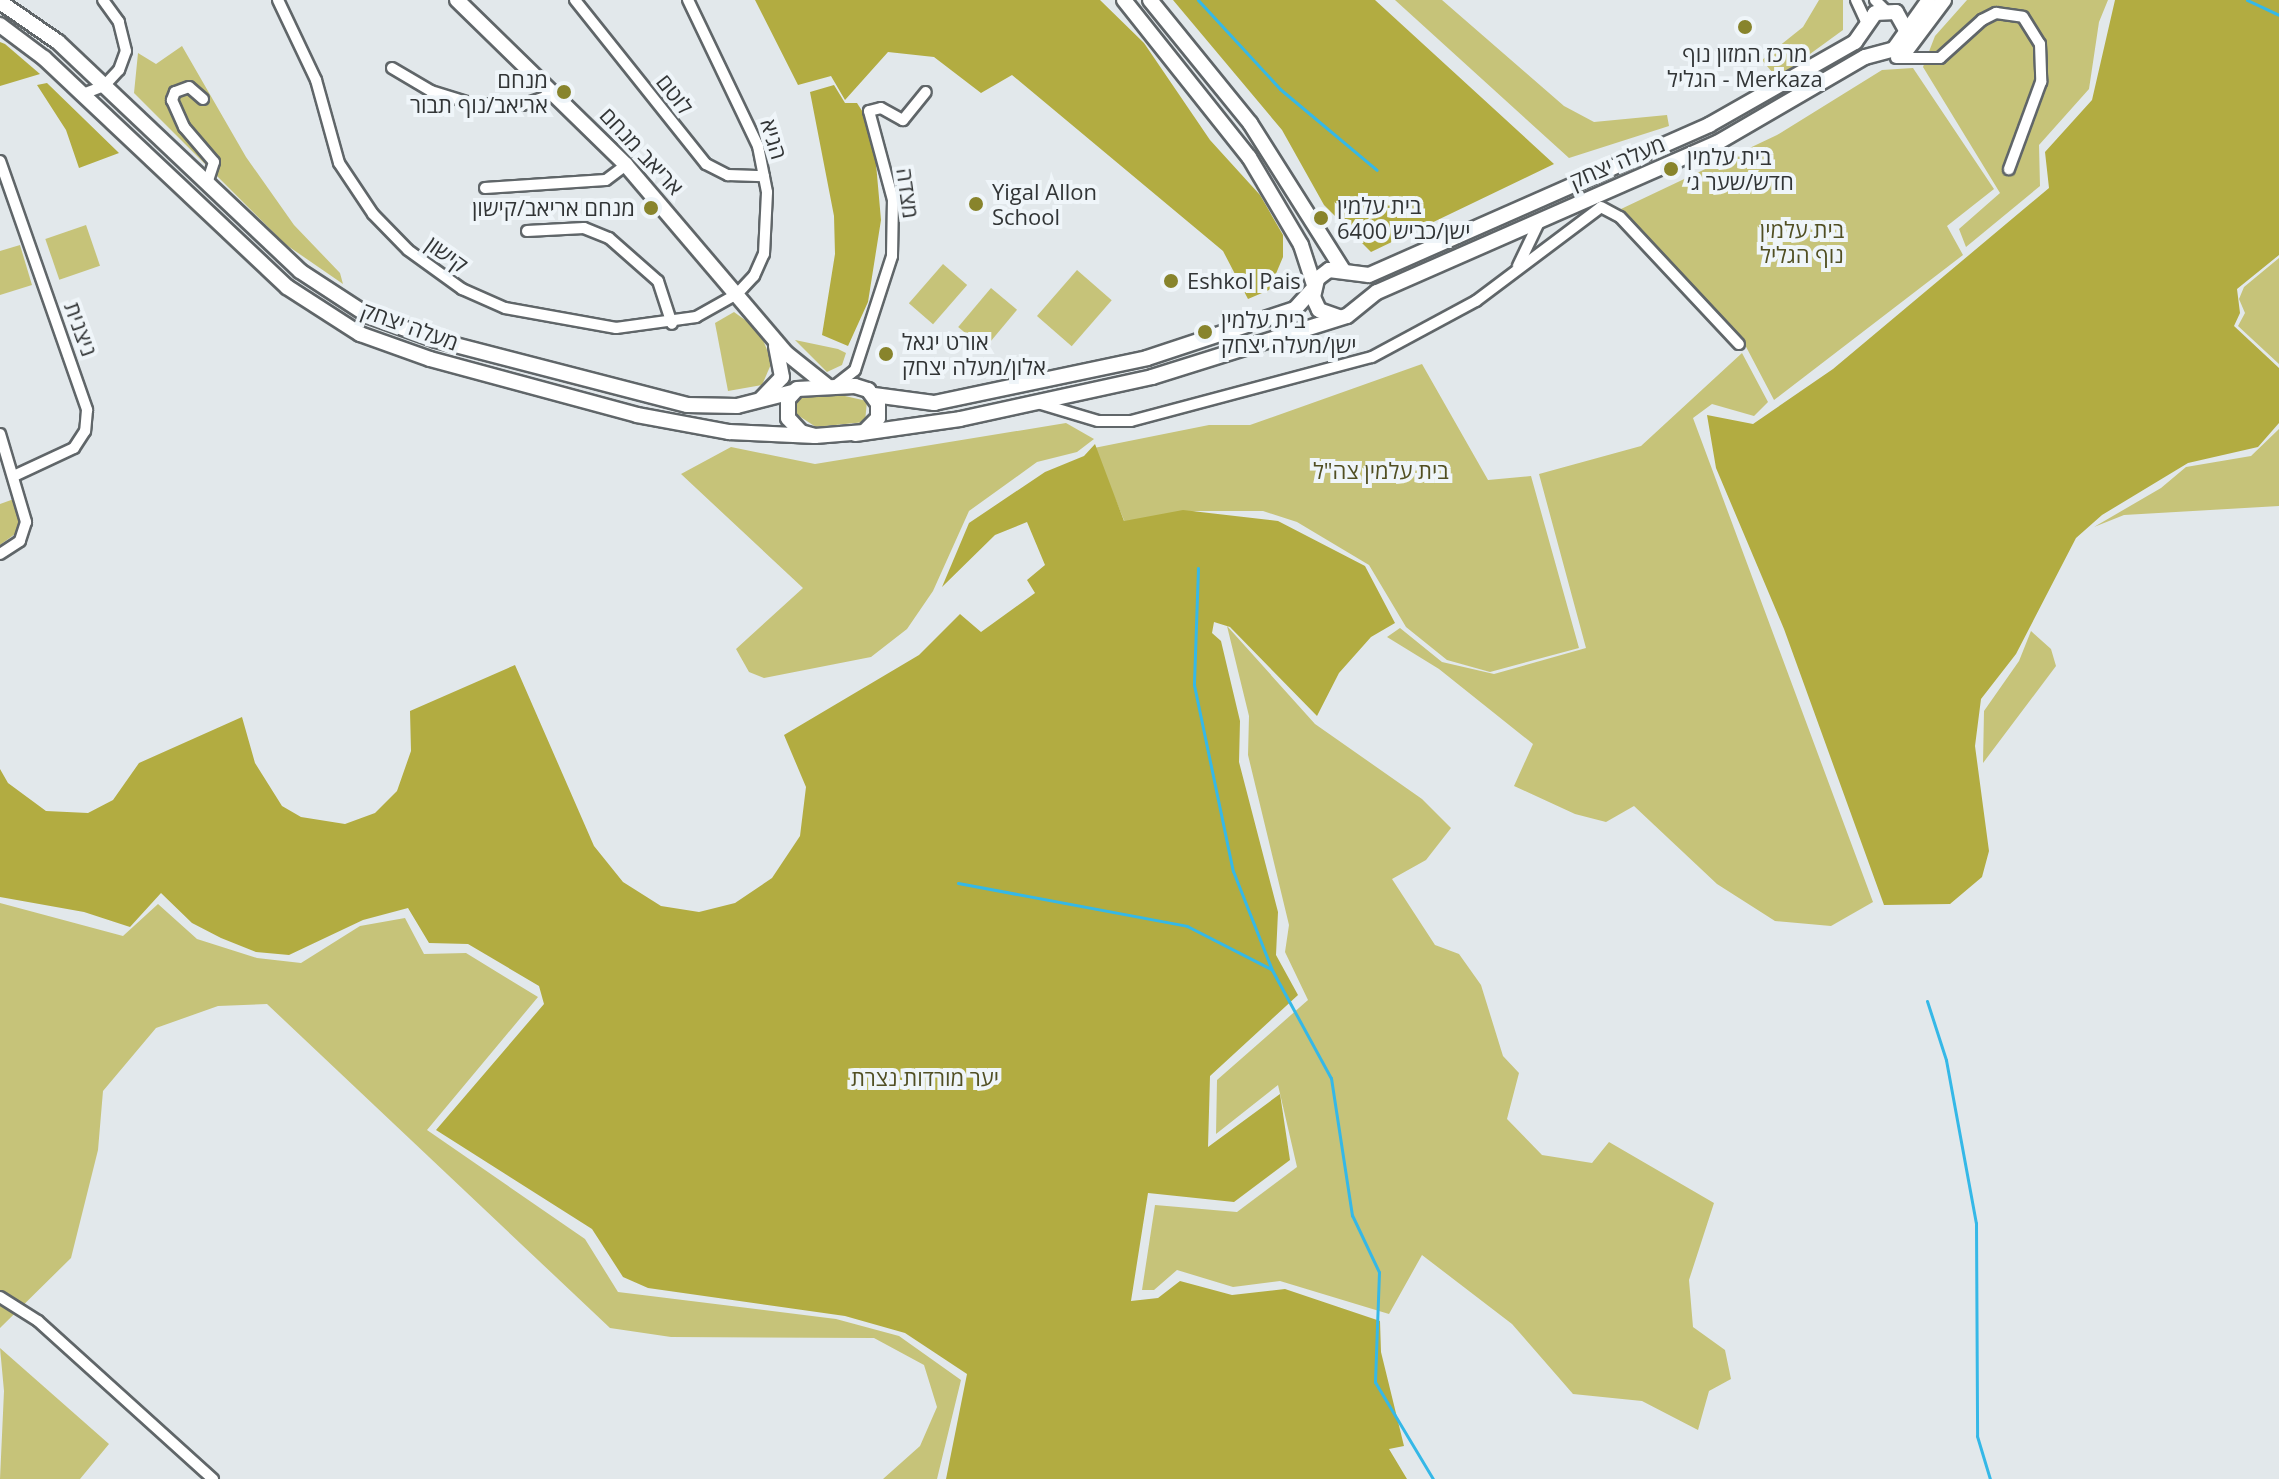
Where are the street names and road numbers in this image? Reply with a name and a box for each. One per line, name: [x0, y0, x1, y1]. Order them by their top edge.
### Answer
street label: לוטם: [651, 69, 699, 119]
street label: אריאב מנחם: [595, 102, 689, 200]
street label: הגיא: [755, 116, 793, 162]
street label: מעלה יצחק: [1565, 130, 1669, 194]
street label: מצדה: [891, 166, 925, 220]
street label: קישון: [421, 230, 473, 278]
street label: מעלה יצחק: [358, 296, 462, 356]
street label: ניצנית: [59, 298, 103, 360]

